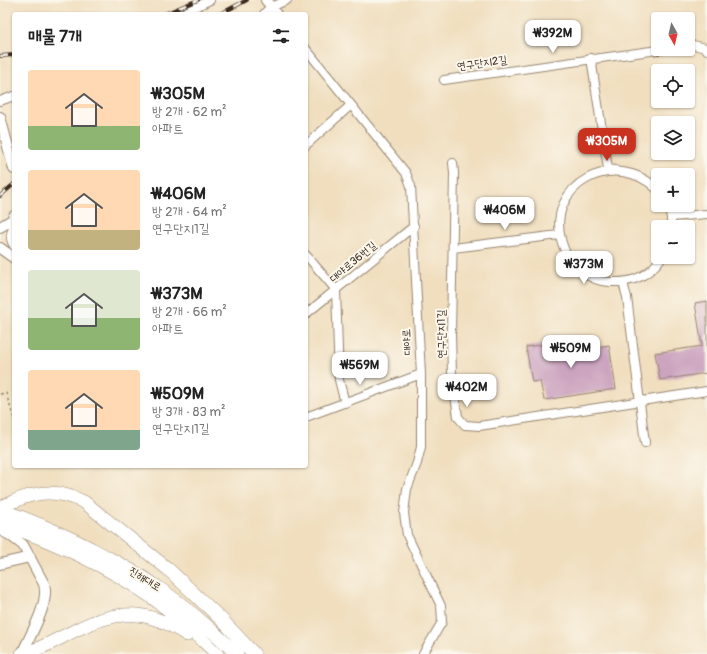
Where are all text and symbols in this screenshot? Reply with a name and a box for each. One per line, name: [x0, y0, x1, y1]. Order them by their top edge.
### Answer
north arrow: [651, 12, 695, 56]
map controls: [651, 12, 695, 264]
pin: ₩392M: [525, 20, 581, 54]
icon: filters: [270, 25, 292, 47]
text: ₩392M: [534, 25, 572, 41]
text: 매물 7개: [28, 26, 82, 47]
street label: 연구단지2길: [456, 53, 508, 73]
button: locate: [651, 64, 695, 108]
text: ₩305M: [152, 83, 205, 104]
icon: home: [60, 86, 108, 134]
text: 방 2개 · 62 m²: [152, 104, 227, 120]
button: layers: [651, 116, 695, 160]
text: 아파트: [152, 121, 183, 137]
pin: ₩305M: [579, 128, 635, 162]
text: ₩305M: [587, 133, 627, 149]
button: +: [651, 168, 695, 212]
text: ₩406M: [152, 183, 206, 204]
icon: home: [60, 186, 108, 234]
pin: ₩406M: [477, 197, 533, 231]
text: ₩406M: [484, 202, 526, 218]
text: 방 2개 · 64 m²: [152, 204, 227, 220]
button: −: [651, 220, 695, 264]
text: 연구단지1길: [152, 221, 209, 237]
street label: 대야로36번길: [327, 239, 379, 285]
pin: ₩373M: [556, 251, 612, 285]
text: ₩373M: [565, 256, 603, 272]
text: ₩373M: [152, 283, 202, 304]
icon: home: [60, 286, 108, 334]
text: 방 2개 · 66 m²: [152, 304, 227, 320]
street label: 연구단지1길: [435, 310, 448, 358]
text: 아파트: [152, 321, 183, 337]
street label: 대야로: [400, 328, 414, 356]
pin: ₩509M: [543, 335, 599, 369]
text: ₩509M: [551, 340, 591, 356]
pin: ₩569M: [332, 352, 388, 386]
text: ₩569M: [341, 357, 379, 373]
pin: ₩402M: [439, 374, 495, 408]
text: ₩402M: [447, 379, 487, 395]
text: ₩509M: [152, 383, 204, 404]
icon: home: [60, 386, 108, 434]
text: 방 3개 · 83 m²: [152, 404, 225, 420]
text: 연구단지1길: [152, 421, 209, 437]
street label: 진해대로: [127, 564, 164, 594]

